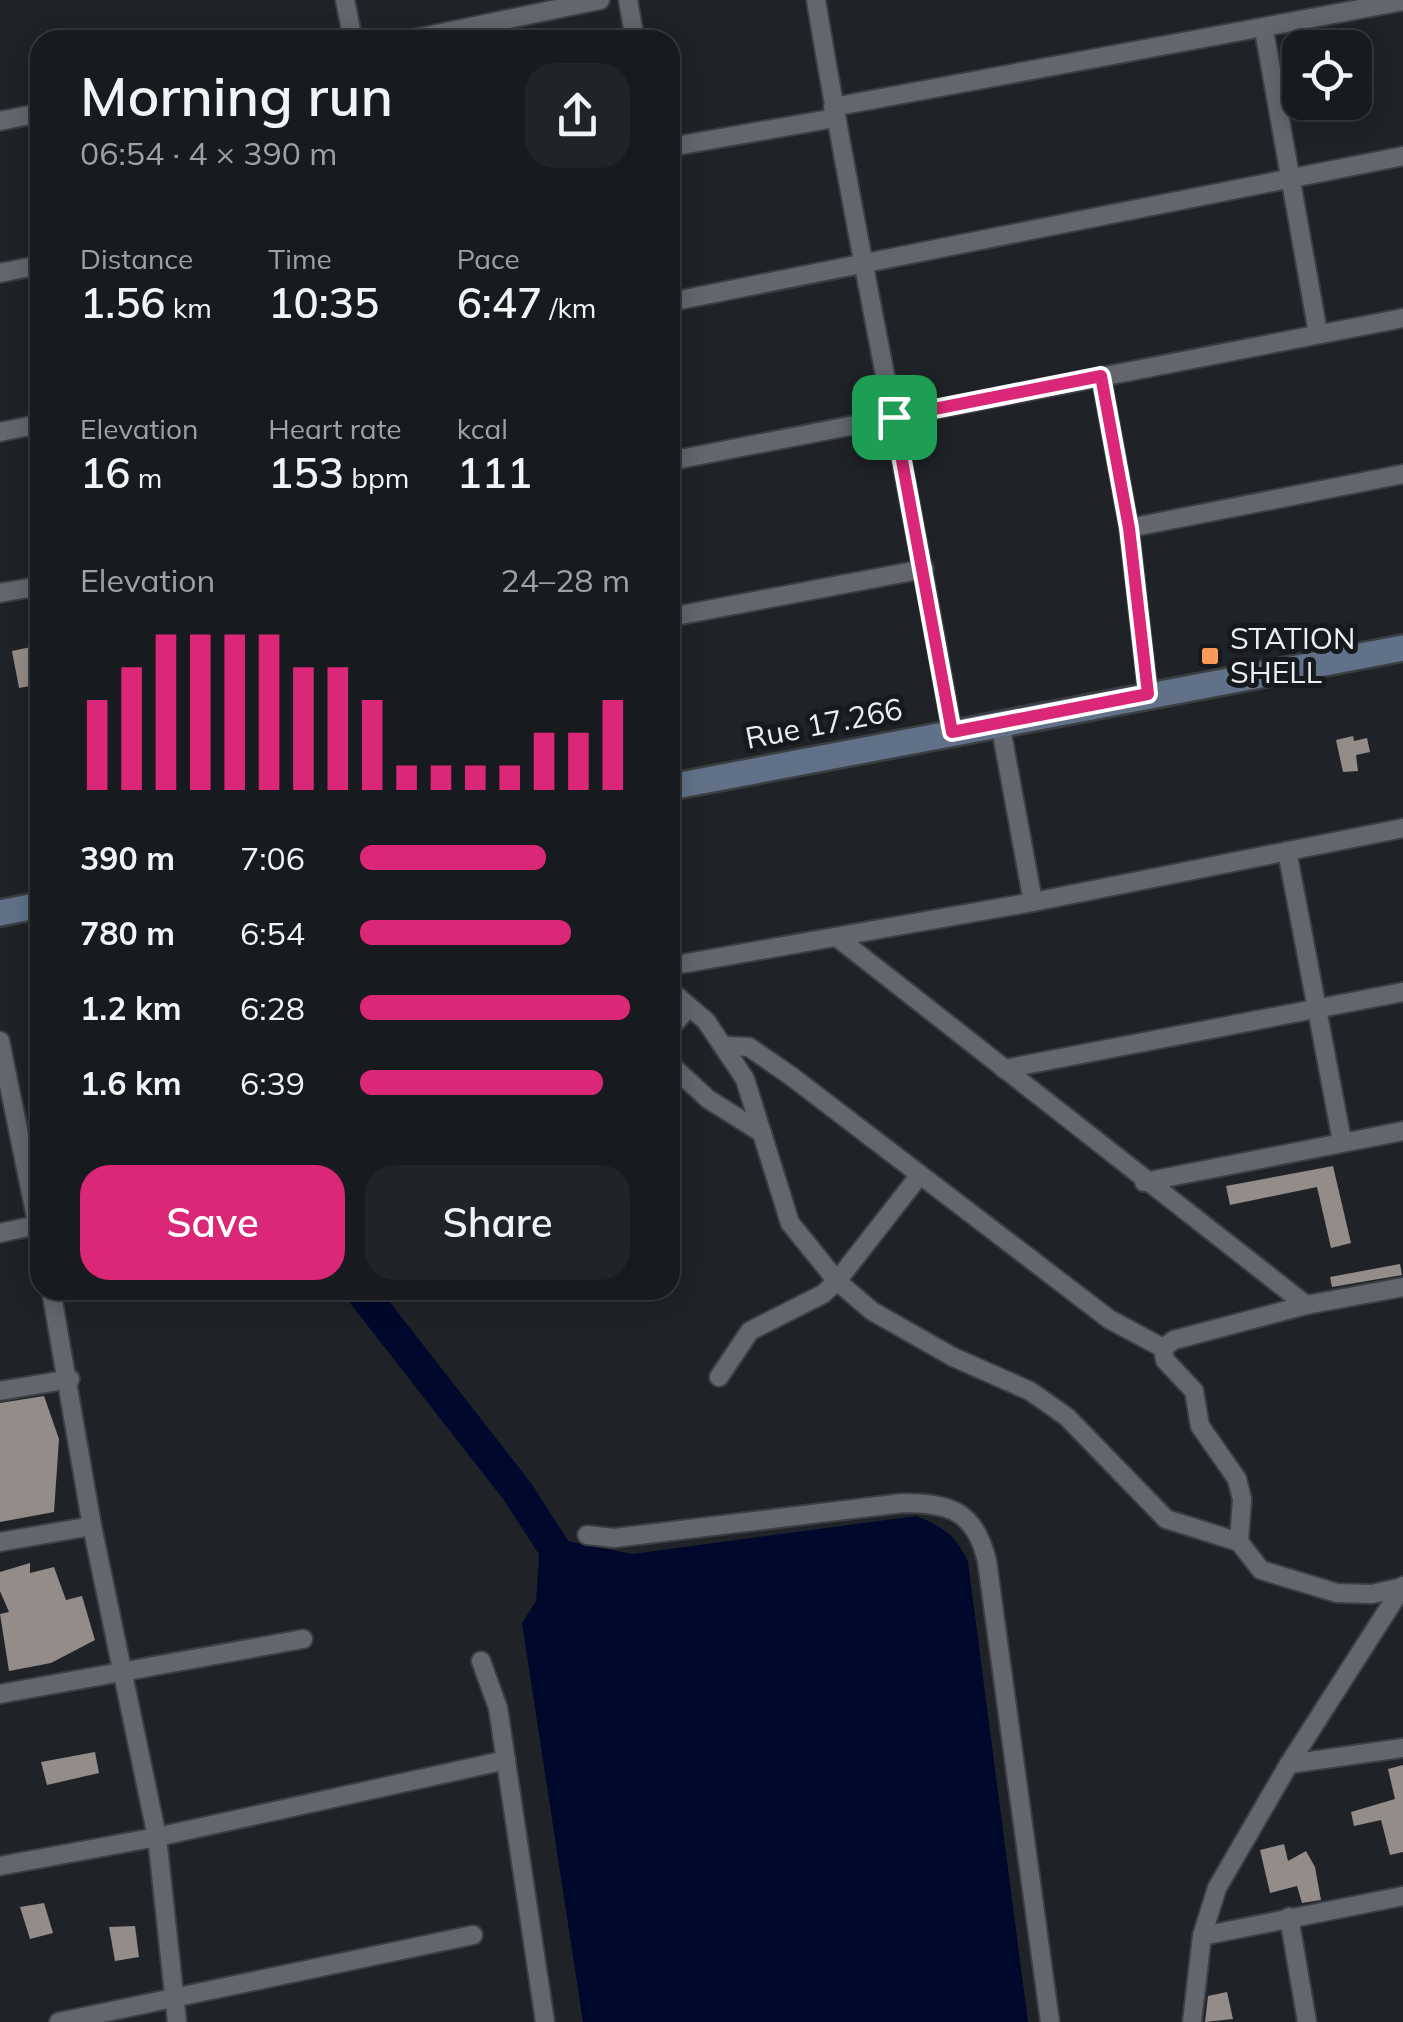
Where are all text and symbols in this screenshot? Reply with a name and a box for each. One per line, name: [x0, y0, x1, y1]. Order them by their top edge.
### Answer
map controls: [1282, 30, 1372, 120]
button: locate: [1282, 30, 1372, 120]
text: Morning run: [80, 61, 393, 130]
button: share: [525, 63, 630, 168]
text: 06:54 · 4 × 390 m: [80, 133, 337, 173]
text: Distance: [80, 241, 193, 276]
text: Time: [268, 241, 332, 276]
text: Pace: [457, 241, 520, 276]
text: 1.56: [80, 276, 166, 329]
text: 10:35: [268, 276, 379, 329]
text: 6:47: [457, 276, 542, 329]
text: km: [166, 290, 212, 325]
text: /km: [542, 290, 596, 325]
pin: [852, 375, 937, 460]
icon: arrive: [867, 390, 922, 445]
text: Elevation: [80, 411, 198, 446]
text: Heart rate: [268, 411, 402, 446]
text: kcal: [457, 411, 508, 446]
text: 16: [80, 446, 130, 499]
text: 153: [268, 446, 344, 499]
text: 111: [457, 446, 532, 499]
text: m: [130, 460, 162, 495]
text: bpm: [344, 460, 409, 495]
text: Elevation: [80, 560, 215, 600]
text: 24–28 m: [501, 560, 630, 600]
place label: STATION SHELL: [1230, 619, 1355, 691]
marker: STATION SHELL: [1199, 645, 1221, 667]
street label: Rue 17.266: [742, 689, 906, 757]
text: 390 m: [80, 838, 175, 878]
text: 7:06: [240, 838, 305, 878]
text: 780 m: [80, 913, 175, 953]
text: 6:54: [240, 913, 305, 953]
text: 1.2 km: [80, 988, 182, 1028]
text: 6:28: [240, 988, 305, 1028]
text: 1.6 km: [80, 1063, 182, 1103]
text: 6:39: [240, 1063, 305, 1103]
button: Save: [80, 1165, 345, 1280]
button: Share: [365, 1165, 630, 1280]

